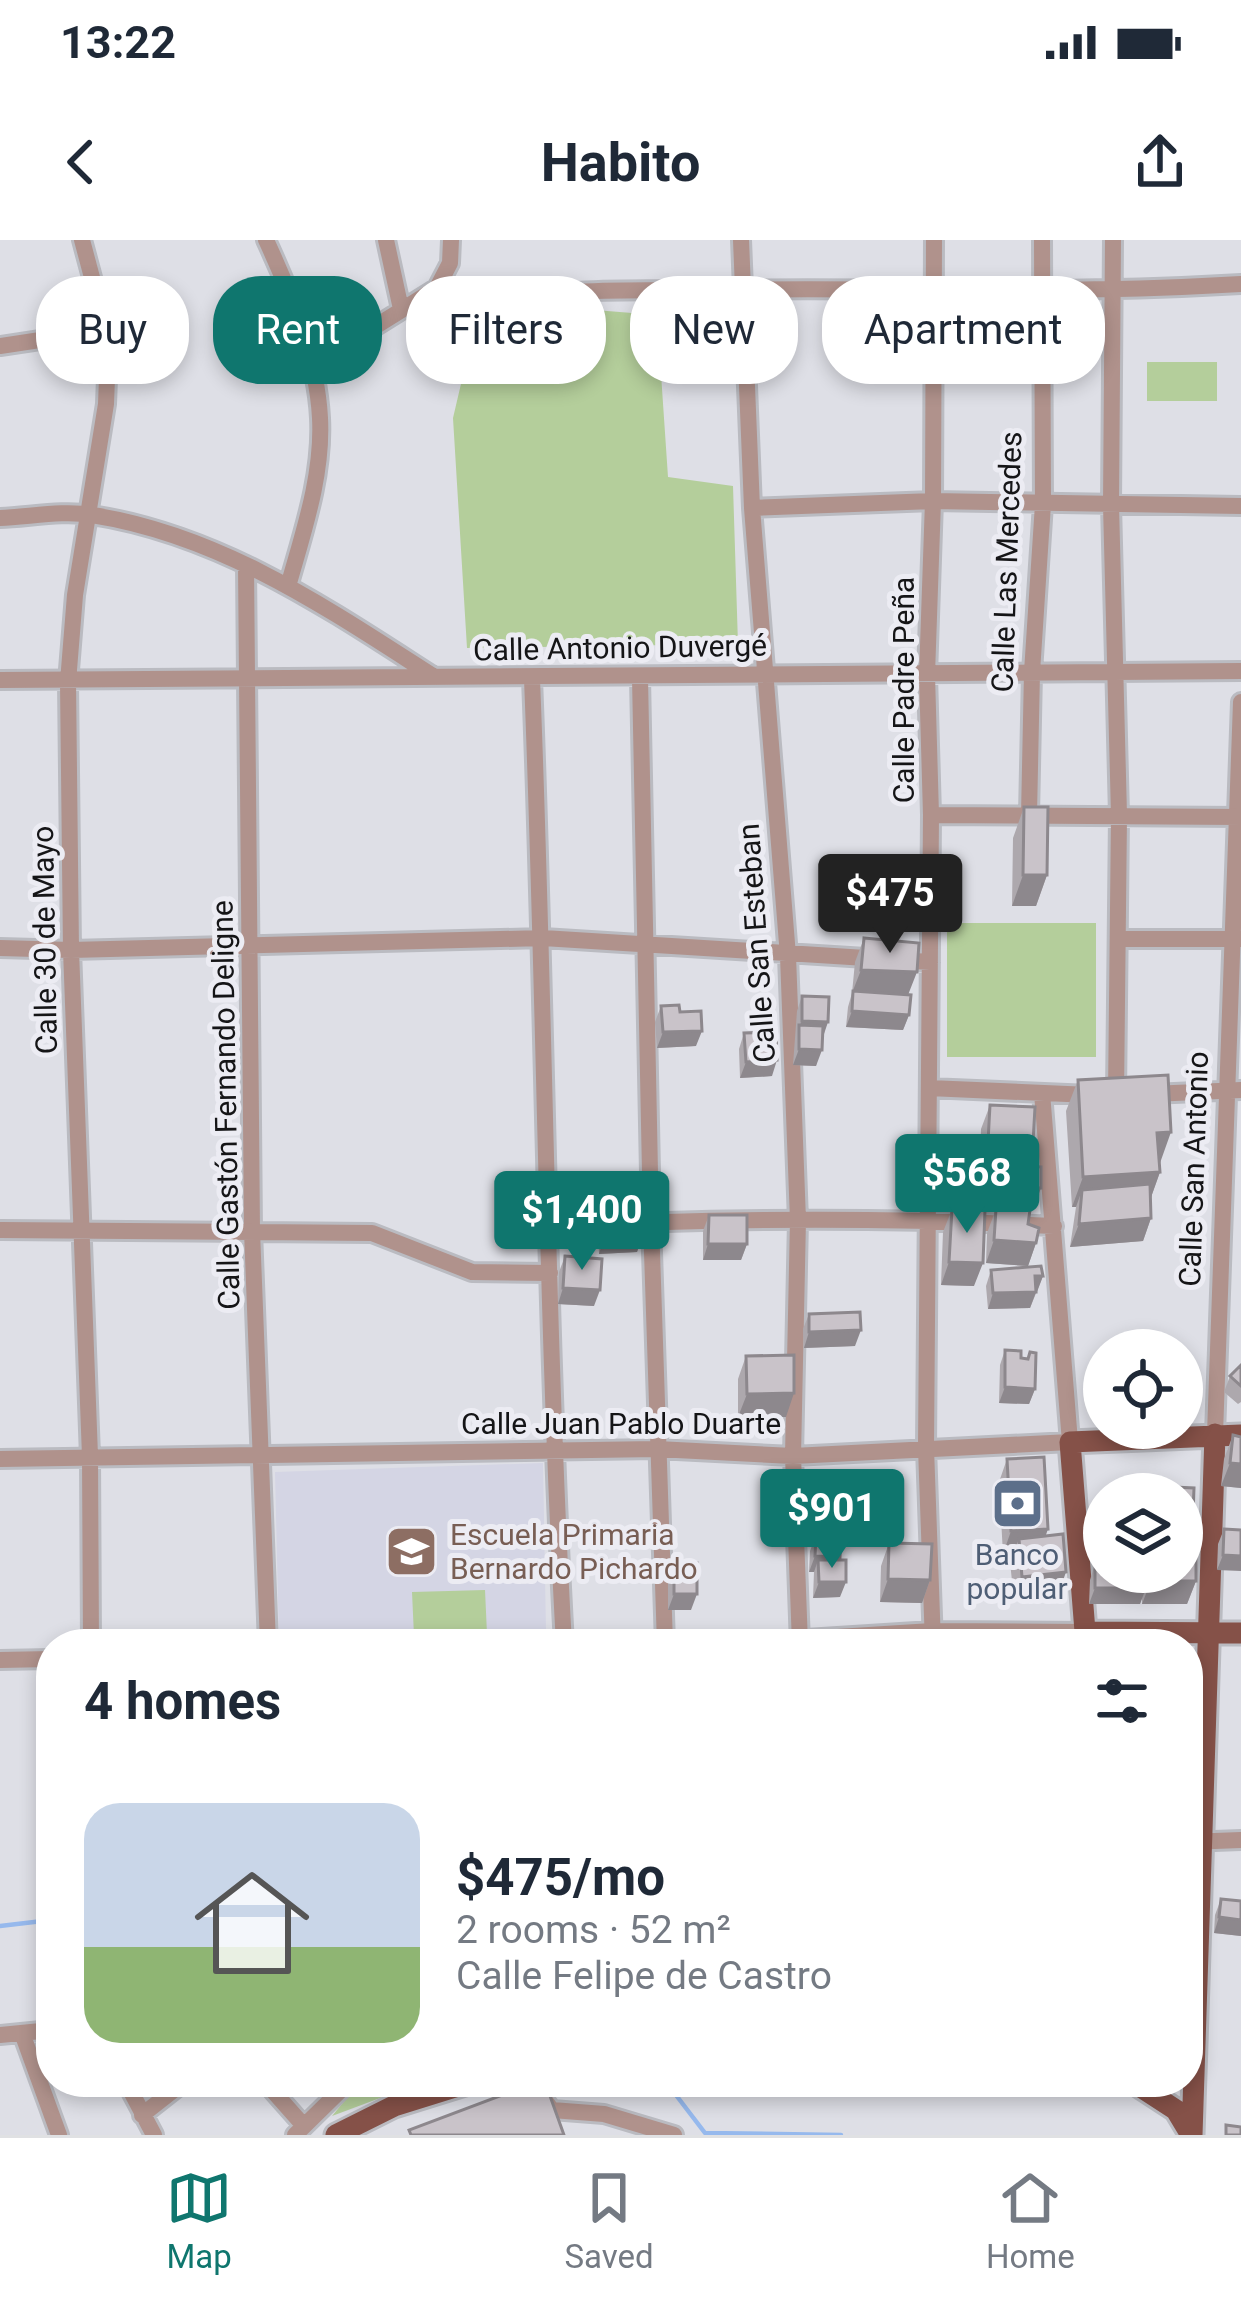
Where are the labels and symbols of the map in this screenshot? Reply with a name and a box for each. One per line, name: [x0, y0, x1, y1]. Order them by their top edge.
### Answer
street label: Calle Las Mercedes: [984, 431, 1029, 693]
street label: Calle Padre Peña: [886, 577, 921, 803]
street label: Calle Antonio Duvergé: [473, 627, 767, 668]
street label: Calle San Esteban: [731, 822, 782, 1064]
street label: Calle 30 de Mayo: [25, 825, 64, 1055]
pin: $475: [819, 854, 961, 956]
street label: Calle Gastón Fernando Deligne: [204, 900, 247, 1310]
street label: Calle San Antonio: [1172, 1051, 1215, 1287]
pin: $568: [896, 1134, 1038, 1236]
pin: $1,400: [484, 1171, 680, 1273]
street label: Calle Juan Pablo Duarte: [461, 1406, 781, 1441]
pin: $901: [761, 1469, 903, 1571]
bank icon: Banco popular: [989, 1475, 1045, 1531]
place label: Escuela Primaria Bernardo Pichardo: [450, 1517, 698, 1586]
school or university icon: Escuela Primaria Bernardo Pichardo: [383, 1524, 439, 1580]
place label: Banco popular: [966, 1537, 1068, 1606]

